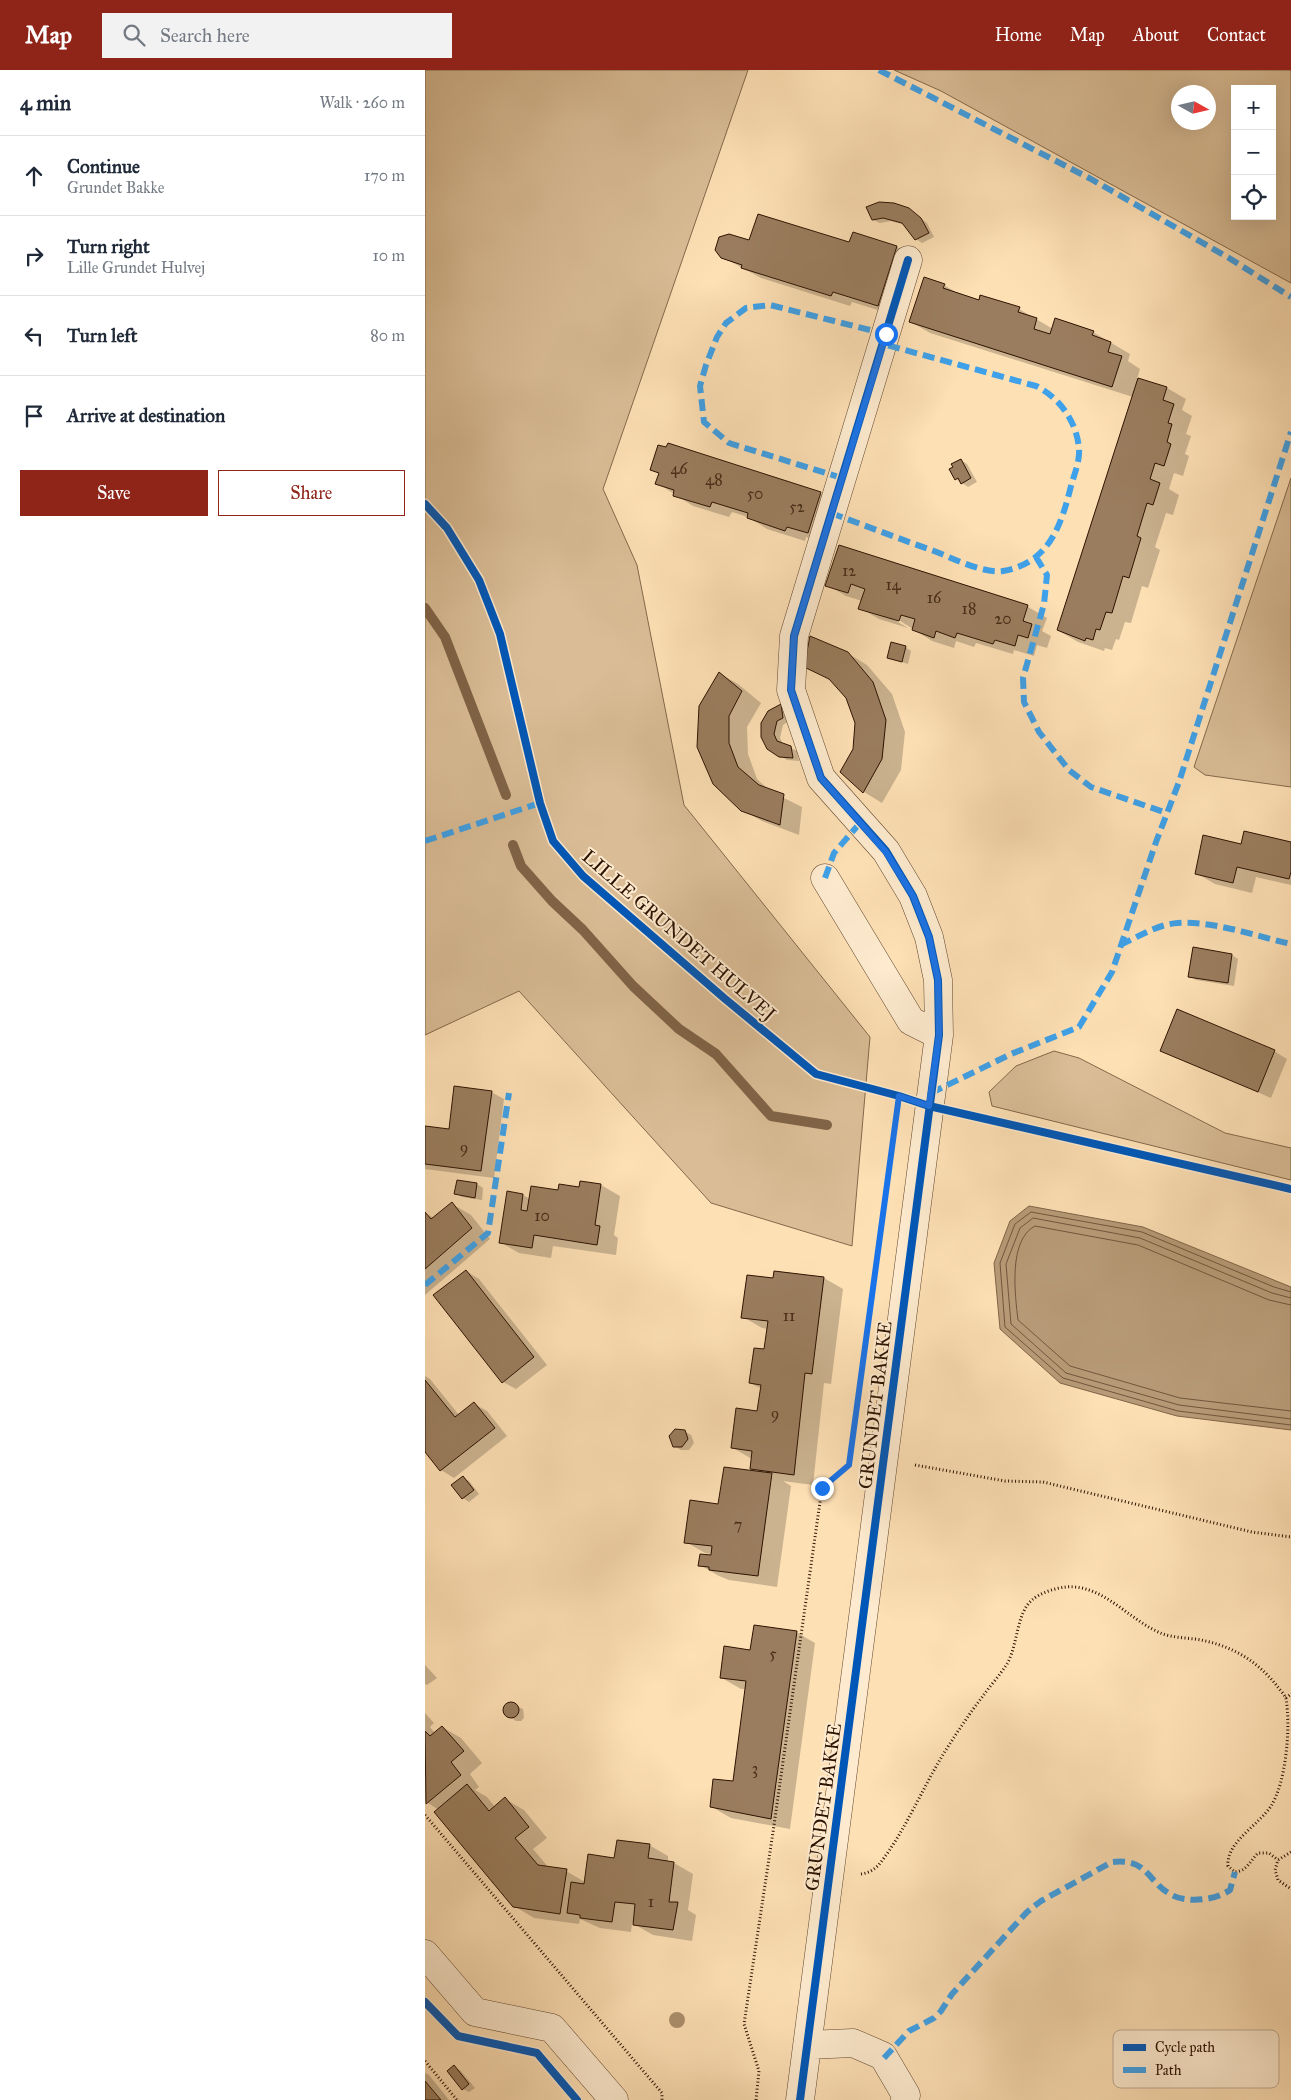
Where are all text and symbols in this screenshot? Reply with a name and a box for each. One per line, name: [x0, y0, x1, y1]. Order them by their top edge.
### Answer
search box: [102, 13, 452, 58]
text: Map: [25, 20, 72, 50]
icon: search: [120, 21, 148, 49]
text: Search here: [160, 24, 250, 47]
text: Home: [995, 24, 1042, 46]
text: Map: [1070, 24, 1105, 46]
text: About: [1133, 24, 1179, 46]
text: Contact: [1207, 24, 1266, 46]
north arrow: [1171, 85, 1216, 130]
map controls: [1231, 85, 1276, 220]
button: +: [1231, 85, 1276, 130]
text: 4 min: [20, 90, 71, 116]
text: Walk · 260 m: [319, 93, 405, 112]
button: −: [1231, 130, 1276, 175]
text: Continue: [67, 155, 140, 178]
icon: ahead: [20, 162, 48, 190]
text: 170 m: [364, 166, 405, 185]
button: locate: [1231, 175, 1276, 220]
text: Grundet Bakke: [67, 178, 165, 197]
text: Turn right: [67, 235, 150, 258]
icon: right: [20, 242, 48, 270]
text: 10 m: [373, 246, 405, 265]
text: Lille Grundet Hulvej: [67, 258, 205, 277]
icon: left: [20, 322, 48, 350]
route start: [875, 323, 898, 346]
text: Turn left: [67, 324, 137, 347]
text: 80 m: [370, 326, 405, 345]
icon: arrive: [20, 402, 48, 430]
text: Arrive at destination: [67, 404, 225, 427]
house number: 46: [670, 459, 688, 478]
button: Save: [20, 470, 208, 516]
button: Share: [218, 470, 405, 516]
house number: 48: [705, 470, 723, 489]
house number: 50: [747, 484, 763, 503]
house number: 52: [789, 497, 805, 516]
house number: 12: [842, 561, 856, 580]
house number: 14: [885, 575, 902, 594]
house number: 16: [927, 588, 942, 607]
house number: 18: [962, 599, 976, 618]
house number: 20: [994, 609, 1012, 628]
street label: LILLE GRUNDET HULVEJ: [577, 845, 781, 1026]
house number: 9: [460, 1138, 468, 1157]
house number: 10: [534, 1206, 550, 1225]
house number: 11: [783, 1306, 795, 1325]
street label: GRUNDET BAKKE: [853, 1319, 897, 1490]
house number: 9: [771, 1404, 779, 1423]
route end: [811, 1477, 834, 1500]
house number: 7: [734, 1515, 742, 1534]
house number: 5: [769, 1644, 777, 1663]
street label: GRUNDET BAKKE: [800, 1721, 846, 1892]
house number: 3: [752, 1759, 758, 1778]
house number: 1: [648, 1892, 654, 1911]
legend: [1113, 2030, 1279, 2088]
text: Cycle path: [1155, 2039, 1215, 2056]
text: Path: [1155, 2062, 1182, 2079]

